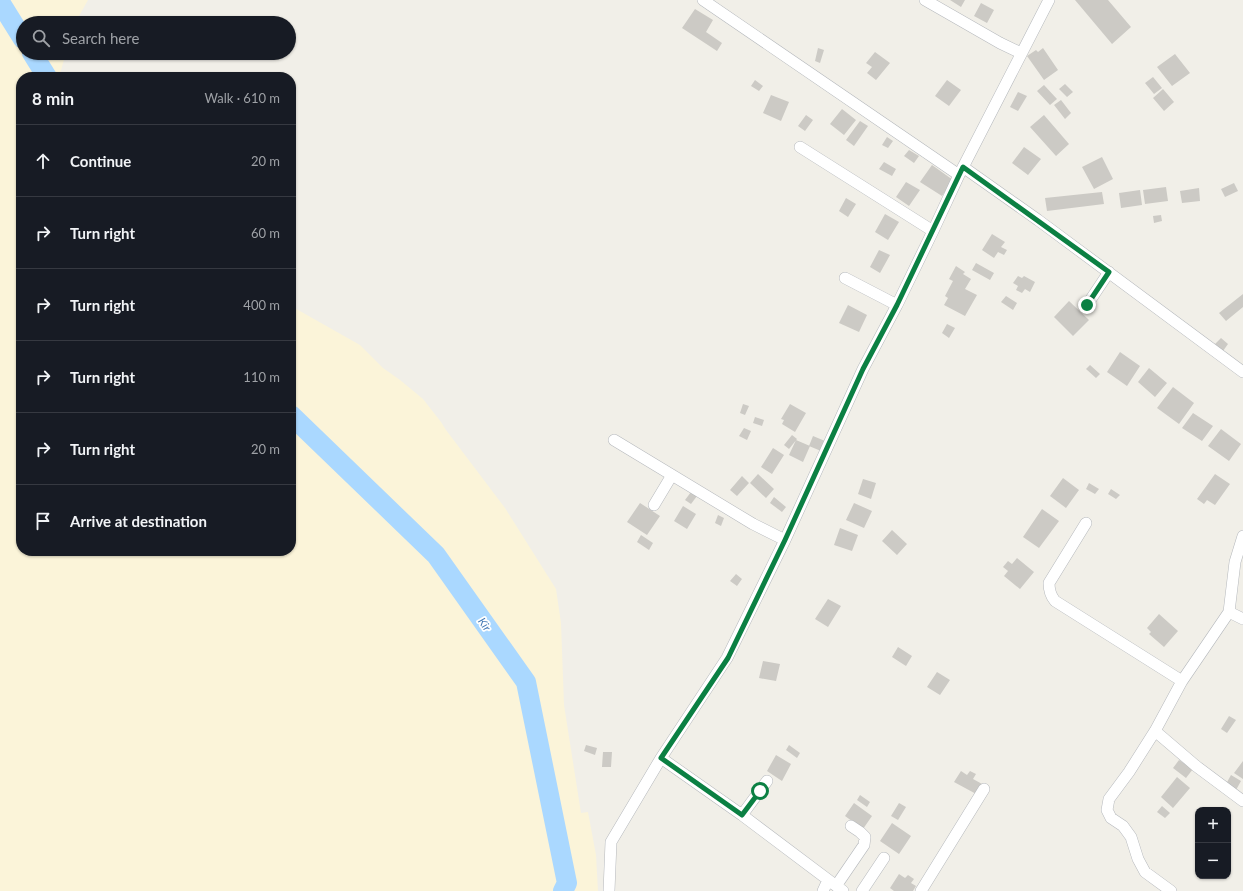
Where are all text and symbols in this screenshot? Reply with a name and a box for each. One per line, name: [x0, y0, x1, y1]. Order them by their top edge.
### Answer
search box: [16, 16, 296, 60]
icon: search: [30, 27, 52, 49]
text: Search here: [62, 29, 139, 47]
text: 8 min: [32, 88, 74, 109]
text: Walk · 610 m: [204, 90, 280, 106]
icon: ahead: [32, 150, 54, 172]
text: Continue: [70, 152, 131, 170]
text: 20 m: [251, 153, 280, 169]
icon: right: [32, 222, 54, 244]
text: Turn right: [70, 224, 135, 242]
text: 60 m: [251, 225, 280, 241]
icon: right: [32, 294, 54, 316]
text: Turn right: [70, 296, 135, 314]
route end: [1078, 296, 1096, 314]
text: 400 m: [243, 297, 280, 313]
icon: right: [32, 366, 54, 388]
text: Turn right: [70, 368, 135, 386]
text: 110 m: [243, 369, 280, 385]
icon: right: [32, 438, 54, 460]
text: Turn right: [70, 440, 135, 458]
text: 20 m: [251, 441, 280, 457]
icon: arrive: [32, 510, 54, 532]
text: Arrive at destination: [70, 512, 207, 530]
water label: Kir: [476, 615, 494, 633]
route start: [751, 782, 769, 800]
map controls: [1195, 807, 1231, 879]
button: +: [1195, 807, 1231, 843]
button: −: [1195, 843, 1231, 879]

